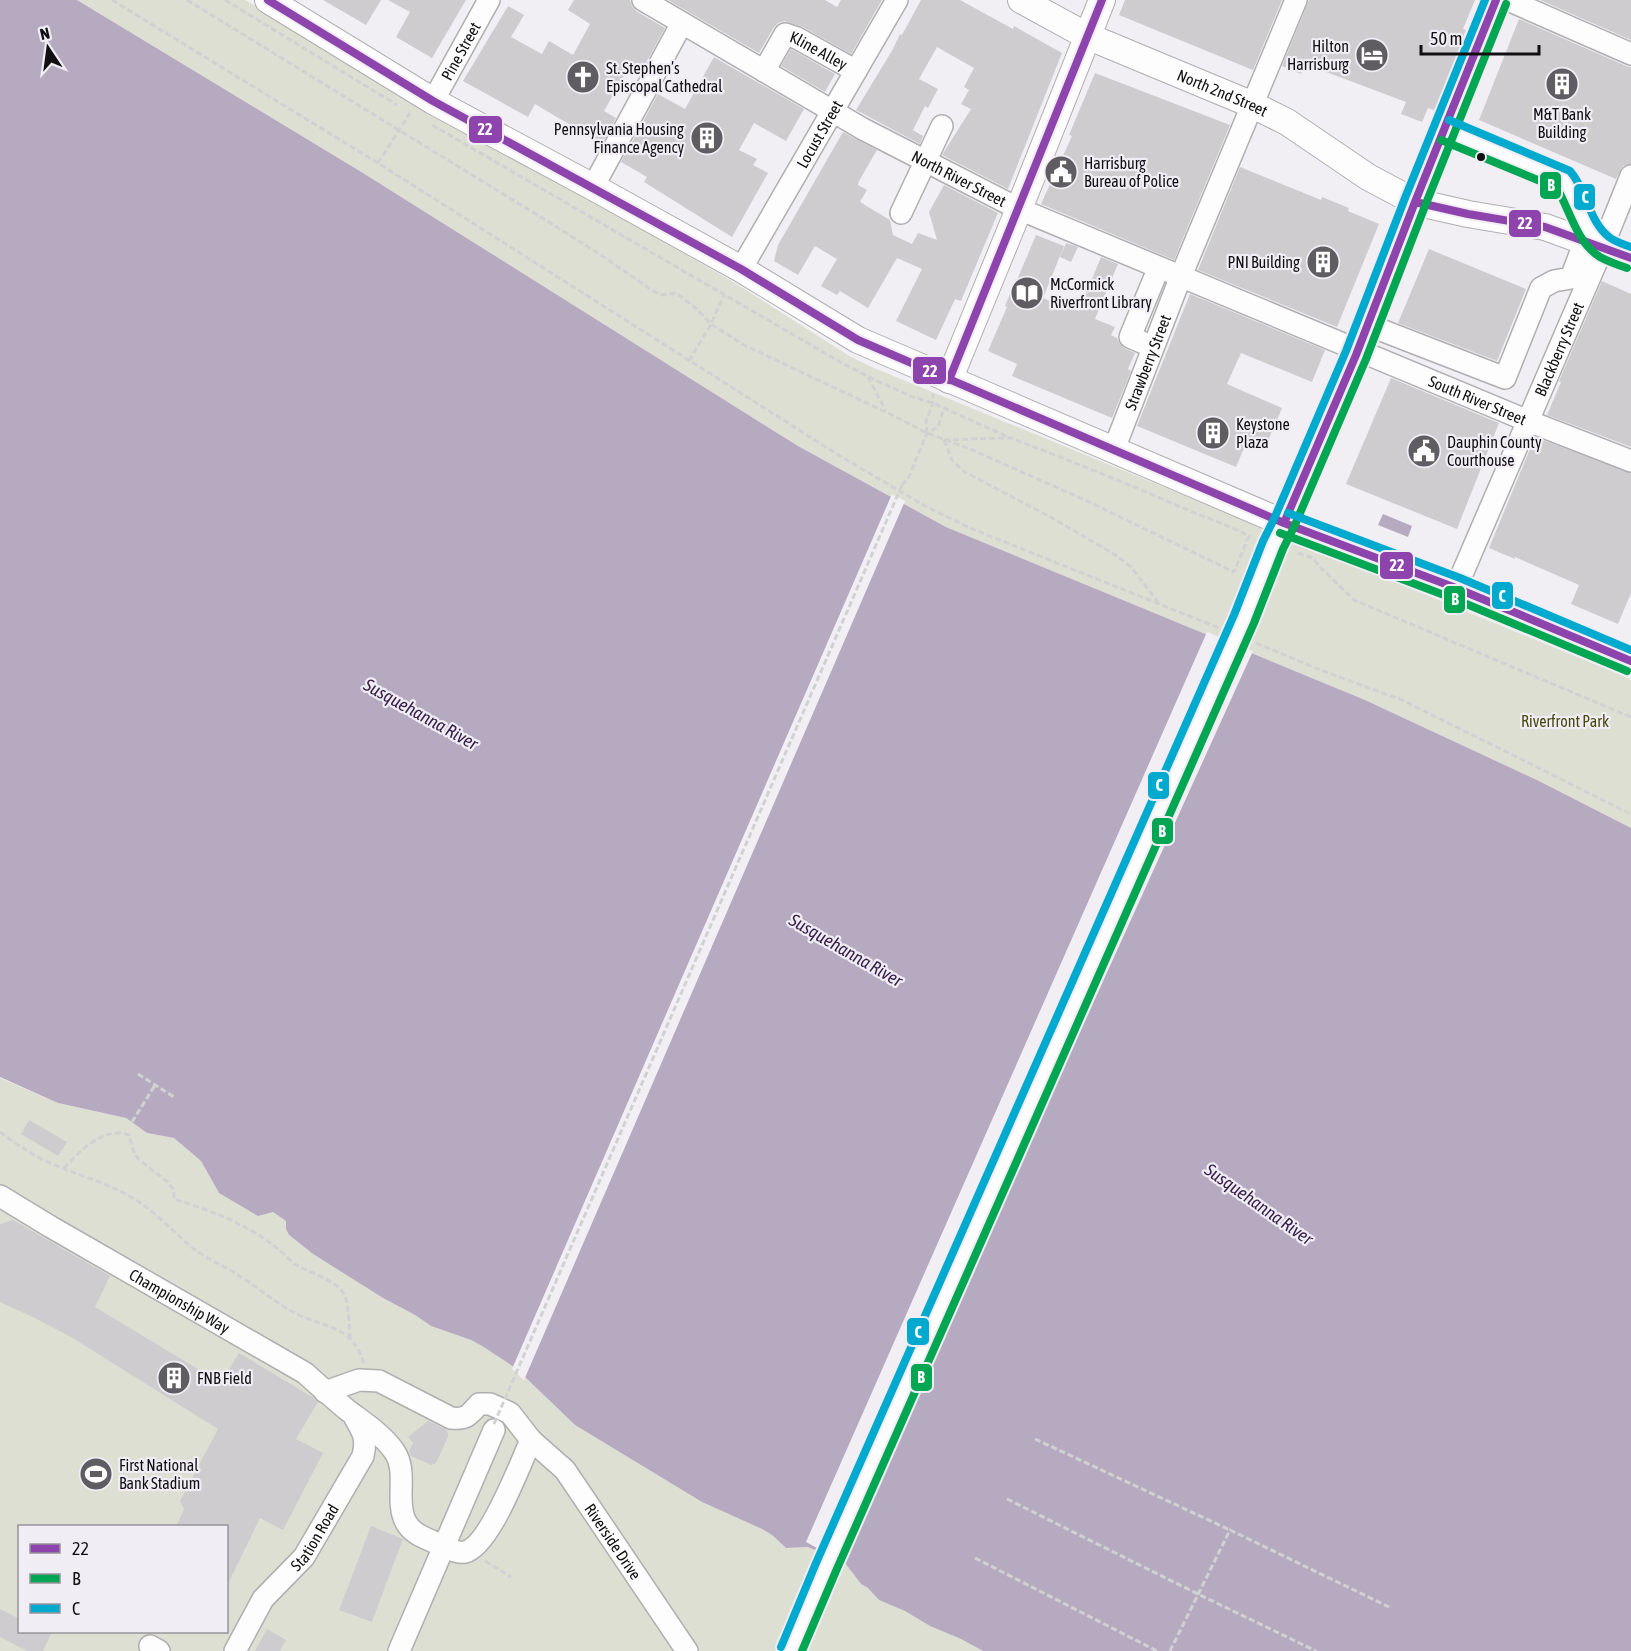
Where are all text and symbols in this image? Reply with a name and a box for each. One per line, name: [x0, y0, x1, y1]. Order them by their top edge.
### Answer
north arrow: [18, 18, 78, 78]
scale bar: [1421, 18, 1540, 56]
street label: Pine Street: [437, 19, 484, 83]
text: N: [38, 24, 51, 43]
street label: Kline Alley: [788, 27, 851, 74]
text: 50 m: [1430, 28, 1462, 49]
place label: Hilton Harrisburg: [1287, 37, 1349, 74]
hotel icon: Hilton Harrisburg: [1354, 37, 1390, 73]
church icon: St. Stephen’s Episcopal Cathedral: [565, 59, 601, 95]
place label: St. Stephen’s Episcopal Cathedral: [606, 59, 723, 96]
street label: North 2nd Street: [1175, 66, 1271, 120]
building icon: M&T Bank Building: [1544, 66, 1580, 102]
street label: Locust Street: [793, 97, 846, 171]
place label: M&T Bank Building: [1533, 105, 1591, 142]
line badge: 22: [468, 115, 503, 144]
text: 22: [477, 120, 493, 138]
place label: Pennsylvania Housing Finance Agency: [554, 120, 684, 157]
building icon: Pennsylvania Housing Finance Agency: [689, 120, 725, 156]
street label: North River Street: [909, 147, 1010, 210]
unlabelled marker: [1475, 151, 1487, 163]
public building icon: Harrisburg Bureau of Police: [1043, 154, 1079, 190]
place label: Harrisburg Bureau of Police: [1084, 154, 1179, 190]
line badge: B: [1539, 171, 1562, 200]
text: B: [1547, 176, 1555, 194]
line badge: C: [1573, 183, 1596, 211]
text: C: [1581, 188, 1589, 206]
line badge: 22: [1508, 209, 1542, 238]
text: 22: [1517, 214, 1533, 232]
building icon: PNI Building: [1305, 244, 1341, 280]
place label: PNI Building: [1227, 253, 1300, 272]
library icon: McCormick Riverfront Library: [1009, 275, 1045, 311]
place label: McCormick Riverfront Library: [1050, 275, 1152, 312]
street label: Blackberry Street: [1531, 299, 1587, 399]
street label: Strawberry Street: [1121, 312, 1174, 413]
line badge: 22: [912, 356, 947, 385]
text: 22: [922, 362, 938, 380]
street label: South River Street: [1426, 372, 1529, 428]
building icon: Keystone Plaza: [1195, 415, 1231, 451]
place label: Keystone Plaza: [1236, 415, 1290, 451]
public building icon: Dauphin County Courthouse: [1406, 433, 1442, 469]
place label: Dauphin County Courthouse: [1447, 433, 1542, 469]
line badge: 22: [1379, 551, 1414, 580]
text: 22: [1389, 556, 1405, 574]
line badge: C: [1491, 581, 1514, 610]
line badge: B: [1443, 585, 1466, 614]
text: C: [1498, 587, 1506, 605]
text: B: [1451, 590, 1459, 608]
water label: Susquehanna River: [359, 673, 482, 754]
park label: Riverfront Park: [1521, 712, 1609, 730]
line badge: C: [1147, 771, 1170, 800]
text: C: [1155, 776, 1163, 794]
line badge: B: [1151, 817, 1174, 845]
text: B: [1158, 822, 1166, 840]
water label: Susquehanna River: [785, 909, 907, 991]
water label: Susquehanna River: [1200, 1158, 1318, 1249]
street label: Championship Way: [126, 1265, 233, 1338]
line badge: C: [906, 1317, 930, 1346]
text: C: [914, 1323, 922, 1341]
building icon: FNB Field: [156, 1360, 192, 1396]
line badge: B: [910, 1363, 933, 1392]
text: B: [917, 1368, 925, 1386]
place label: FNB Field: [197, 1369, 252, 1387]
sports icon: First National Bank Stadium: [78, 1456, 114, 1492]
place label: First National Bank Stadium: [119, 1456, 200, 1492]
street label: Riverside Drive: [581, 1500, 645, 1583]
street label: Station Road: [287, 1501, 342, 1574]
legend: [18, 1525, 228, 1633]
text: 22: [72, 1538, 89, 1559]
text: B: [72, 1568, 81, 1589]
text: C: [72, 1598, 80, 1619]

